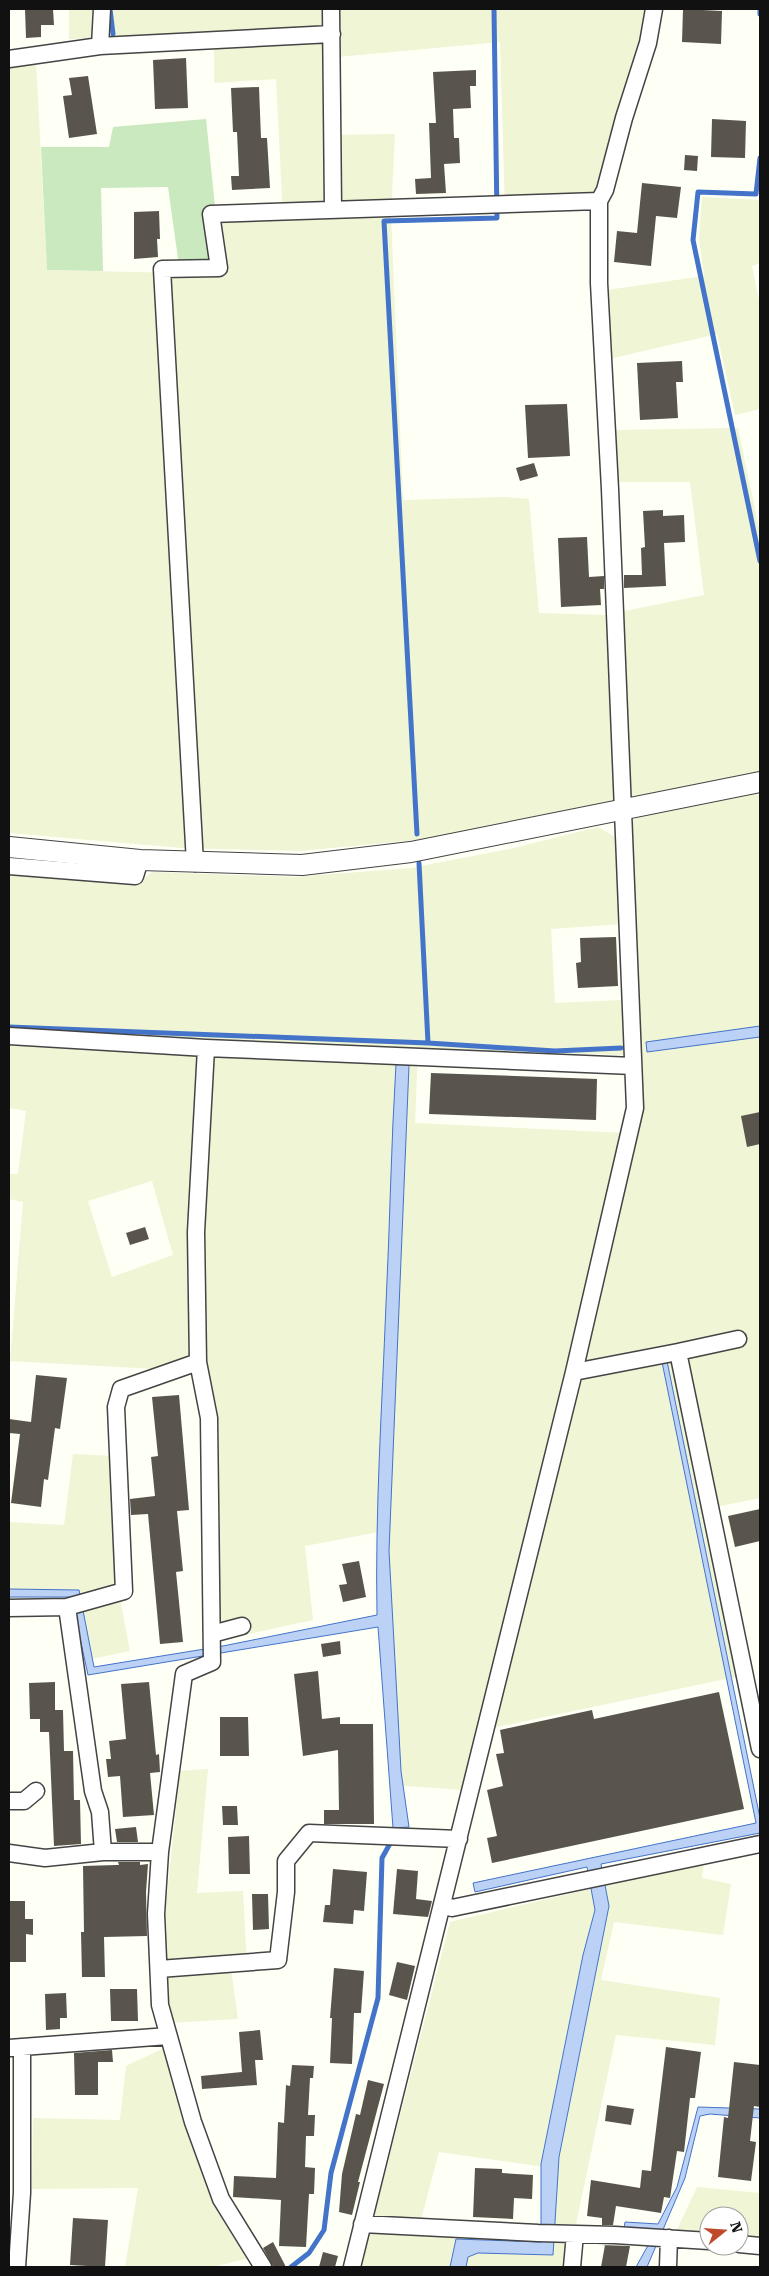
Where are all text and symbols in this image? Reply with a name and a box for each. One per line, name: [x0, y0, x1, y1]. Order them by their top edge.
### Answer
north arrow: [699, 2206, 749, 2256]
text: N: [727, 2220, 746, 2235]

